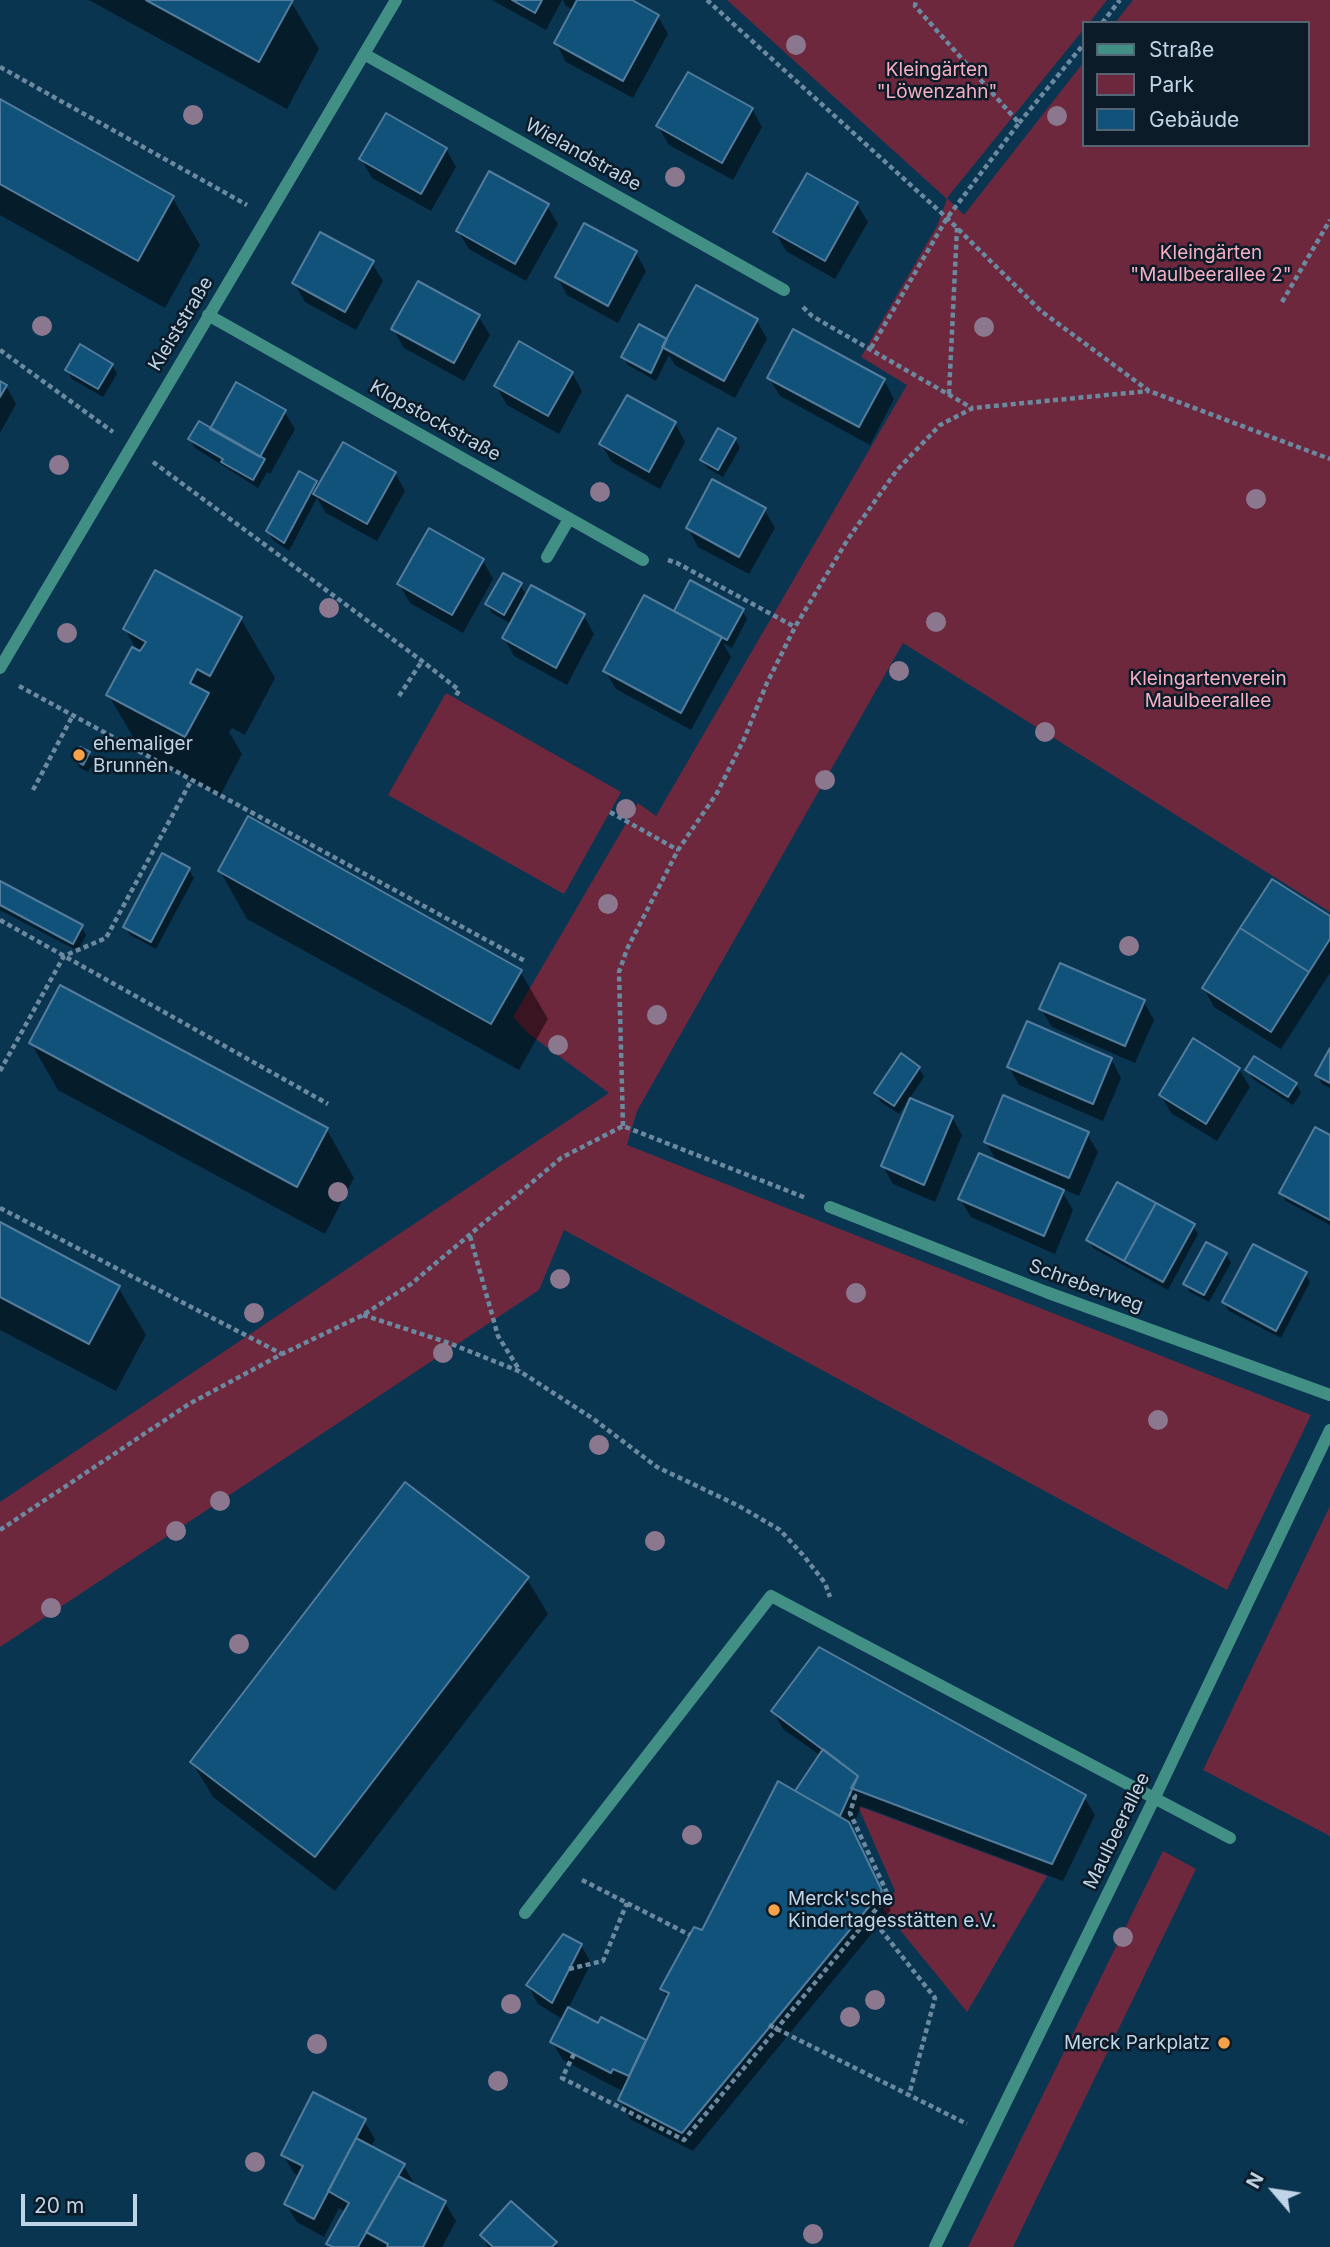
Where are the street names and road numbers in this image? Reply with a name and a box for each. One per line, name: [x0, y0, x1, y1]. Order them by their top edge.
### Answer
street label: Wielandstraße: [521, 114, 645, 196]
street label: Kleiststraße: [144, 273, 218, 375]
street label: Klopstockstraße: [366, 376, 504, 466]
street label: Schreberweg: [1026, 1255, 1146, 1317]
street label: Maulbeerallee: [1079, 1769, 1155, 1893]

